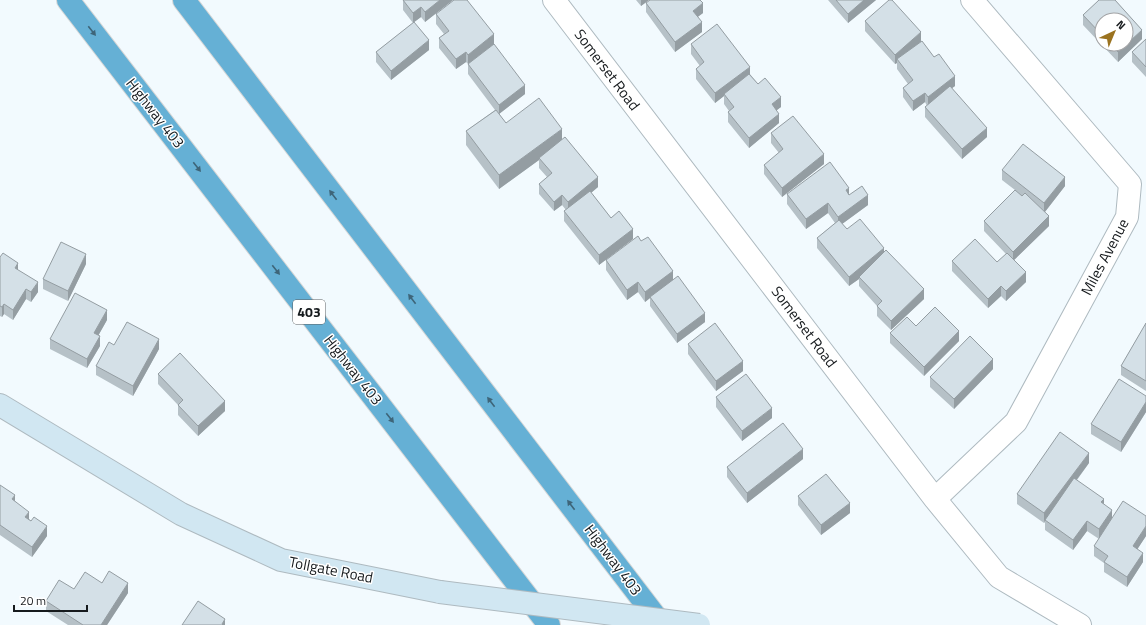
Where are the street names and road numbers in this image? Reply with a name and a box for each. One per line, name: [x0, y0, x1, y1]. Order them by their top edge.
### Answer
street label: Somerset Road: [569, 24, 646, 115]
street label: Highway 403: [121, 73, 190, 153]
street label: Miles Avenue: [1075, 214, 1134, 299]
street label: Somerset Road: [766, 281, 843, 372]
road number: 403: [293, 300, 325, 324]
street label: Highway 403: [319, 330, 388, 410]
street label: Highway 403: [579, 519, 648, 600]
street label: Tollgate Road: [287, 550, 375, 589]

